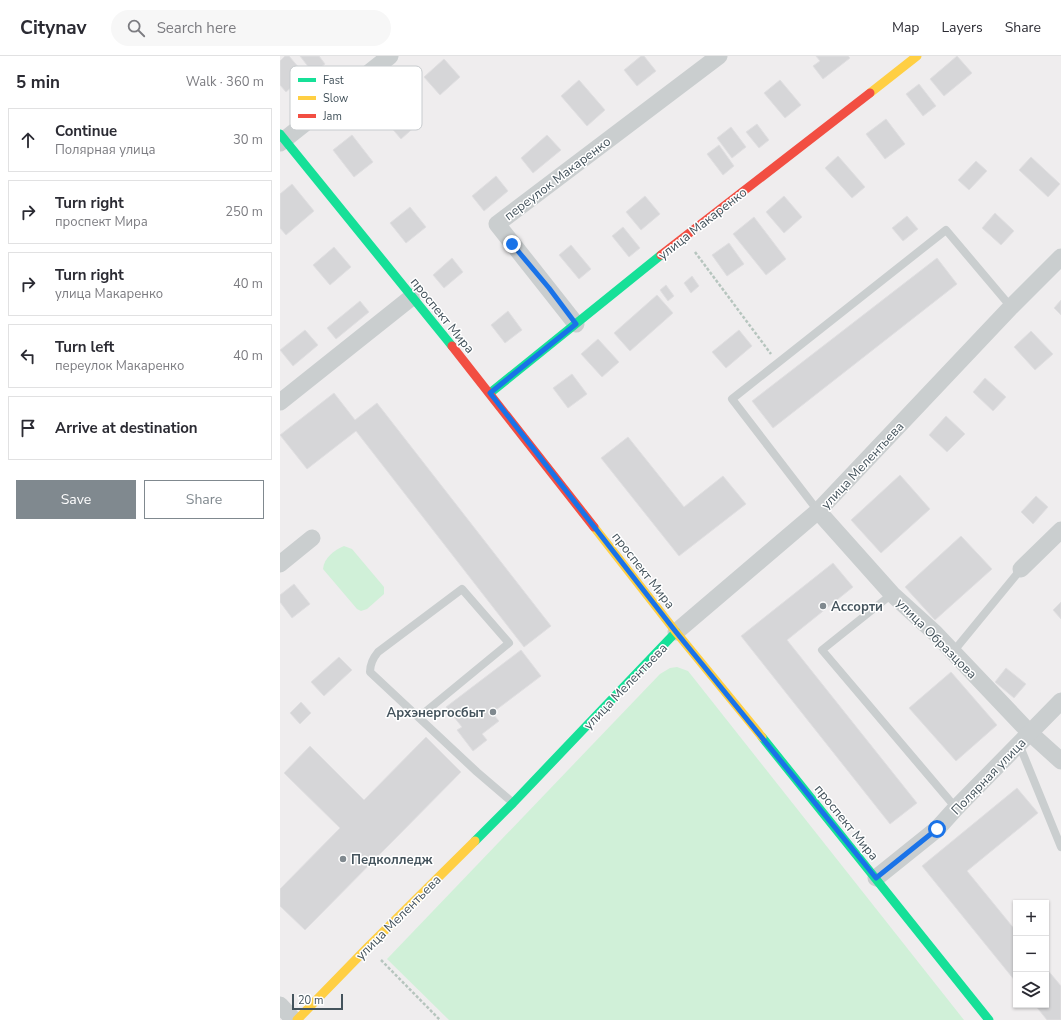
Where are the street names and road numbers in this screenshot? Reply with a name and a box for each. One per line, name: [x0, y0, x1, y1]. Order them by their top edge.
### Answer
street label: переулок Макаренко: [501, 133, 615, 225]
street label: улица Макаренко: [654, 183, 751, 264]
street label: проспект Мира: [406, 274, 478, 357]
street label: улица Мелентьева: [817, 418, 908, 513]
street label: проспект Мира: [608, 528, 679, 613]
street label: улица Образцова: [892, 594, 981, 683]
street label: улица Мелентьева: [580, 640, 672, 734]
street label: Полярная улица: [947, 734, 1030, 819]
street label: проспект Мира: [810, 781, 882, 864]
street label: улица Мелентьева: [352, 871, 445, 964]

